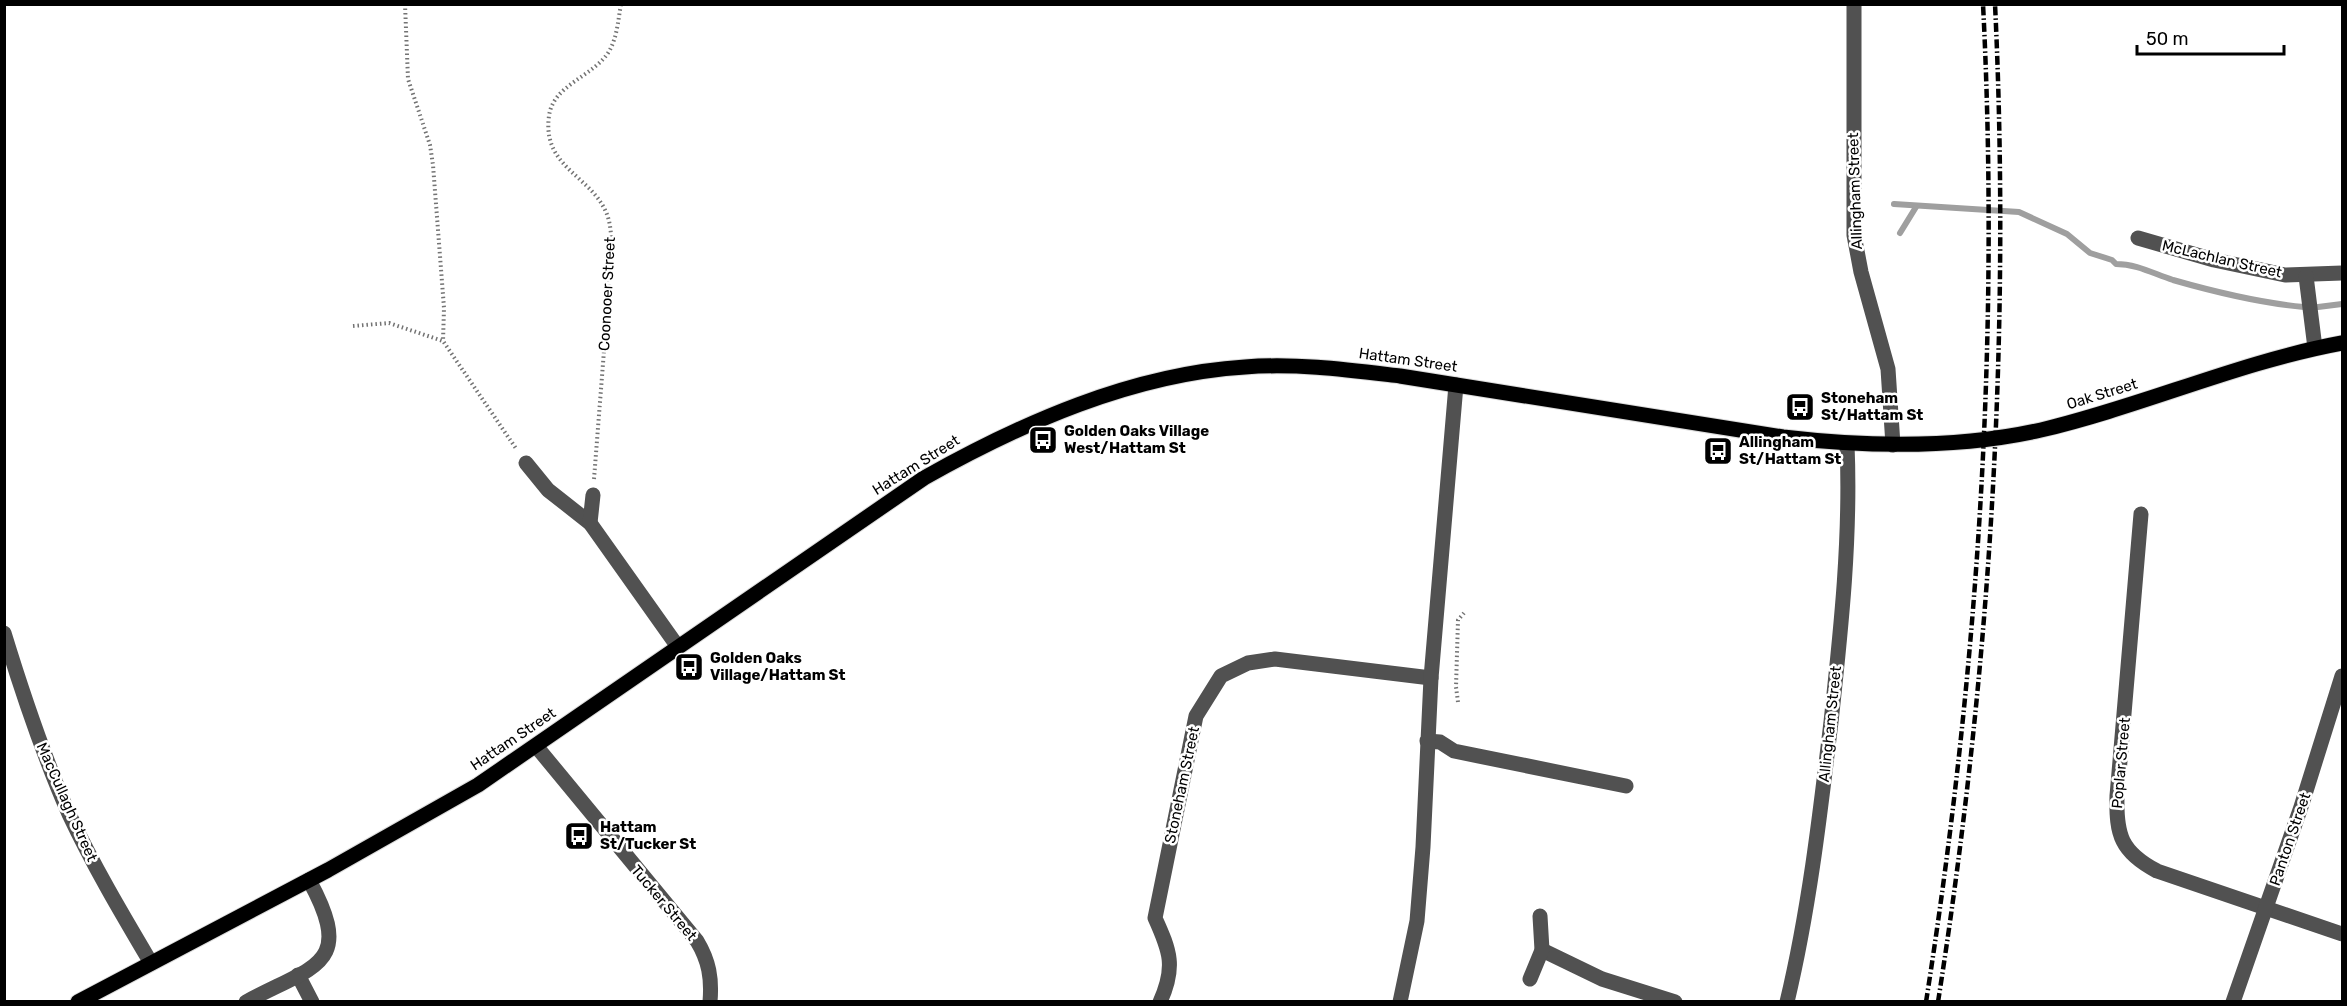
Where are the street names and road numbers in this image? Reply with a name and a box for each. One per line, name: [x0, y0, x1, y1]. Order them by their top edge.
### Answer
street label: Allingham Street: [1844, 132, 1866, 250]
street label: Coonooer Street: [595, 236, 619, 352]
street label: McLachlan Street: [2160, 236, 2284, 282]
street label: Hattam Street: [1358, 344, 1459, 376]
street label: Oak Street: [2064, 375, 2140, 413]
street label: Hattam Street: [869, 431, 963, 499]
street label: Allingham Street: [1815, 665, 1845, 783]
street label: Hattam Street: [467, 704, 559, 774]
street label: Poplar Street: [2108, 717, 2134, 809]
street label: Stoneham Street: [1161, 725, 1203, 845]
street label: MacCullagh Street: [33, 740, 101, 864]
street label: Panton Street: [2266, 790, 2314, 888]
street label: Tucker Street: [627, 862, 701, 944]

